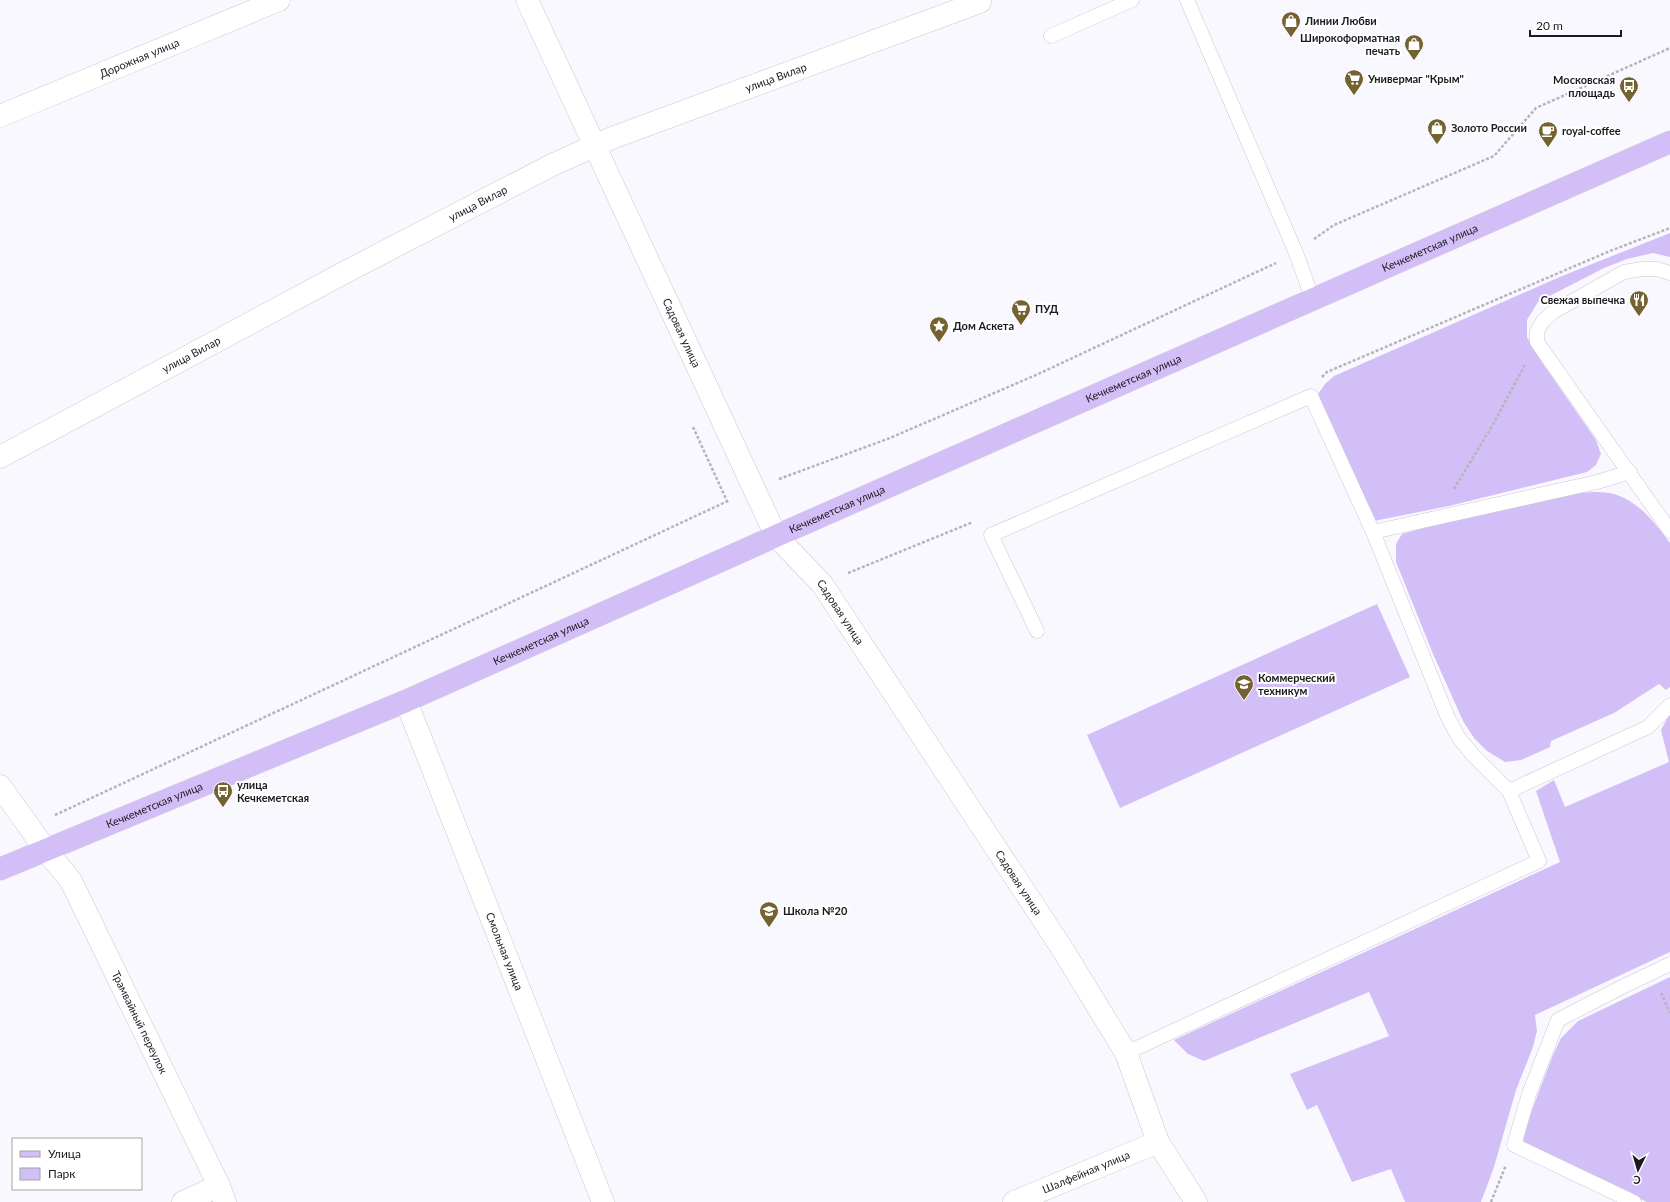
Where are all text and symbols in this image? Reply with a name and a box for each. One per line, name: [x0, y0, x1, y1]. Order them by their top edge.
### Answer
shop icon: Линии Любви: [1280, 10, 1302, 38]
scale bar: [1530, 12, 1621, 38]
place label: Линии Любви: [1304, 14, 1377, 27]
text: 20 m: [1536, 18, 1563, 33]
place label: Широкоформатная печать: [1300, 31, 1401, 57]
shop icon: Широкоформатная печать: [1403, 33, 1425, 61]
street label: Дорожная улица: [97, 35, 181, 80]
street label: улица Вилар: [743, 60, 808, 94]
supermarket icon: Универмаг "Крым": [1343, 68, 1365, 96]
place label: Универмаг "Крым": [1367, 72, 1464, 85]
place label: Московская площадь: [1553, 73, 1616, 99]
bus stop icon: Московская площадь: [1618, 75, 1640, 103]
shop icon: Золото России: [1426, 117, 1448, 145]
cafe icon: royal-coffee: [1537, 120, 1559, 148]
place label: Золото России: [1451, 121, 1527, 134]
place label: royal-coffee: [1562, 124, 1621, 137]
street label: улица Вилар: [446, 182, 509, 224]
street label: Кечкеметская улица: [1380, 221, 1480, 274]
restaurant icon: Свежая выпечка: [1628, 289, 1650, 317]
place label: Свежая выпечка: [1540, 293, 1625, 306]
street label: Садовая улица: [660, 296, 704, 369]
supermarket icon: ПУД: [1010, 298, 1032, 326]
place label: ПУД: [1035, 302, 1058, 315]
place icon: Дом Аскета: [928, 315, 950, 343]
place label: Дом Аскета: [953, 319, 1014, 332]
street label: улица Вилар: [160, 333, 223, 375]
street label: Кечкеметская улица: [1083, 351, 1183, 405]
street label: Кечкеметская улица: [787, 482, 887, 536]
street label: Садовая улица: [815, 576, 867, 647]
street label: Кечкеметская улица: [491, 613, 590, 667]
place label: Коммерческий техникум: [1258, 671, 1335, 697]
school or university icon: Коммерческий техникум: [1233, 673, 1255, 701]
place label: улица Кечкеметская: [237, 778, 309, 804]
street label: Кечкеметская улица: [104, 779, 204, 830]
bus stop icon: улица Кечкеметская: [212, 780, 234, 808]
street label: Садовая улица: [993, 847, 1045, 917]
school or university icon: Школа №20: [758, 900, 780, 928]
place label: Школа №20: [783, 904, 848, 917]
street label: Смольная улица: [484, 910, 526, 992]
street label: Трамвайный переулок: [110, 969, 171, 1076]
legend: [12, 1138, 142, 1190]
text: Улица: [48, 1146, 81, 1161]
street label: Шалфейная улица: [1040, 1148, 1131, 1196]
north arrow: [1618, 1150, 1658, 1190]
text: Парк: [48, 1166, 76, 1181]
text: С: [1632, 1174, 1641, 1187]

